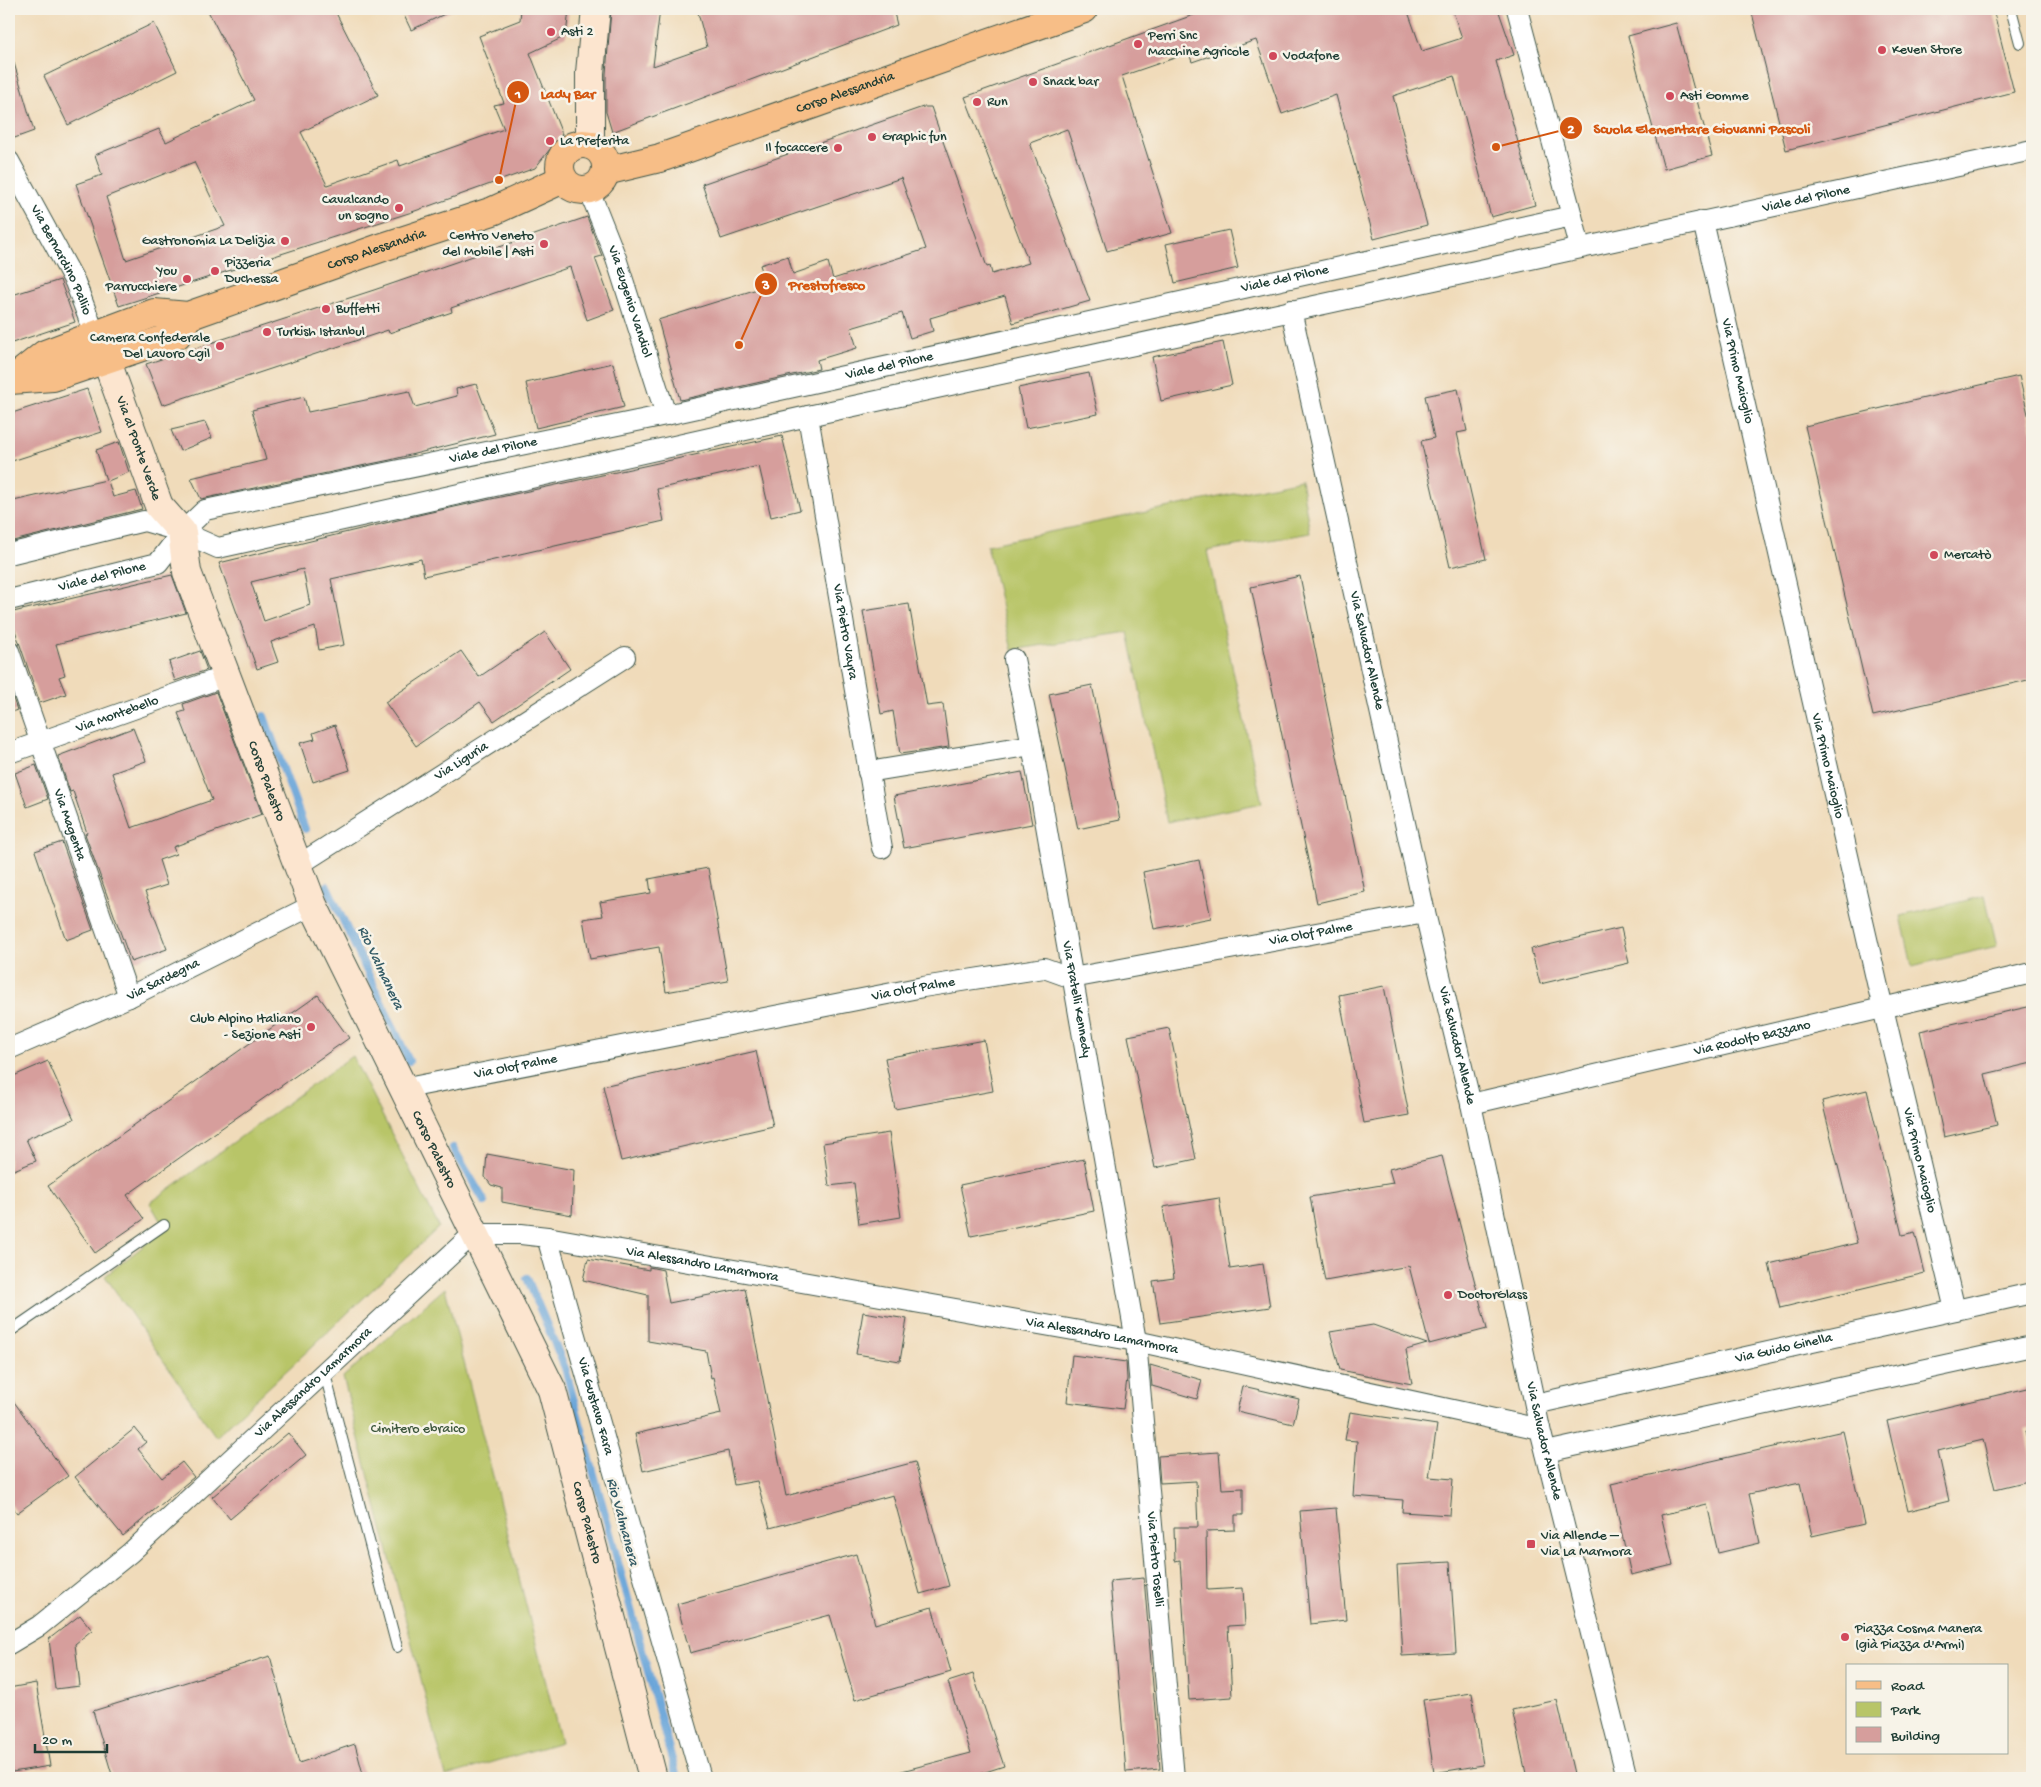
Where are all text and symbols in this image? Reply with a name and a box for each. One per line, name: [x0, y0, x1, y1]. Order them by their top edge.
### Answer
place label: Asti 2: [561, 24, 593, 41]
marker: Asti 2: [545, 26, 557, 38]
place label: Perri Snc Macchine Agricole: [1147, 28, 1250, 61]
marker: Perri Snc Macchine Agricole: [1132, 38, 1144, 50]
place label: Keven Store: [1892, 42, 1963, 59]
marker: Keven Store: [1876, 44, 1888, 56]
place label: Vodafone: [1282, 48, 1340, 65]
marker: Vodafone: [1267, 50, 1279, 62]
street label: Corso Alessandria: [794, 67, 898, 118]
place label: Snack bar: [1043, 74, 1099, 91]
marker: Snack bar: [1027, 76, 1039, 88]
callout: Lady Bar: [505, 77, 605, 107]
text: 1: [514, 86, 521, 104]
text: Lady Bar: [541, 86, 597, 104]
place label: Asti Gomme: [1680, 88, 1749, 105]
marker: Asti Gomme: [1664, 90, 1676, 102]
place label: Run: [987, 94, 1008, 111]
marker: Run: [971, 96, 983, 108]
callout: Scuola Elementare Giovanni Pascoli: [1558, 113, 1821, 143]
text: 2: [1567, 121, 1575, 139]
text: Scuola Elementare Giovanni Pascoli: [1593, 121, 1811, 139]
place label: Graphic fun: [882, 129, 947, 146]
marker: Graphic fun: [866, 131, 878, 143]
place label: La Preferita: [560, 133, 630, 150]
marker: La Preferita: [544, 135, 556, 147]
place label: Il focaccere: [765, 140, 829, 157]
marker: Il focaccere: [832, 142, 844, 154]
street label: Viale del Pilone: [1760, 181, 1852, 217]
place label: Cavalcando un sogno: [322, 192, 389, 225]
street label: Via Bernardino Pallio: [26, 201, 95, 318]
marker: Cavalcando un sogno: [393, 202, 405, 214]
street label: Corso Alessandria: [325, 225, 429, 274]
place label: Centro Veneto del Mobile | Asti: [442, 228, 534, 261]
place label: Gastronomia La Delizia: [142, 233, 276, 250]
marker: Gastronomia La Delizia: [279, 235, 291, 247]
marker: Centro Veneto del Mobile | Asti: [538, 238, 550, 250]
street label: Via Eugenio Vandiol: [603, 242, 656, 360]
place label: Pizzeria Duchessa: [224, 255, 280, 288]
street label: Viale del Pilone: [1239, 261, 1331, 297]
place label: You Parrucchiere: [105, 263, 178, 296]
marker: Pizzeria Duchessa: [209, 265, 221, 277]
callout: Prestofresco: [753, 269, 875, 299]
marker: You Parrucchiere: [181, 273, 193, 285]
text: 3: [761, 277, 770, 295]
text: Prestofresco: [788, 277, 866, 295]
place label: Buffetti: [335, 301, 380, 318]
marker: Buffetti: [320, 303, 332, 315]
street label: Via Primo Maioglio: [1717, 316, 1758, 425]
place label: Turkish Istanbul: [276, 324, 365, 341]
marker: Turkish Istanbul: [261, 326, 273, 338]
place label: Camera Confederale Del Lavoro Cgil: [90, 330, 211, 363]
marker: Camera Confederale Del Lavoro Cgil: [214, 340, 226, 352]
street label: Viale del Pilone: [843, 348, 936, 384]
street label: Via al Ponte Verde: [111, 393, 165, 503]
street label: Viale del Pilone: [447, 433, 540, 468]
place label: Mercatò: [1944, 547, 1991, 564]
marker: Mercatò: [1928, 549, 1940, 561]
street label: Viale del Pilone: [56, 558, 148, 596]
street label: Via Pietro Vayra: [828, 582, 862, 682]
street label: Via Salvador Allende: [1345, 589, 1388, 712]
street label: Via Montebello: [73, 692, 161, 737]
street label: Via Primo Maioglio: [1807, 711, 1848, 820]
street label: Via Liguria: [431, 737, 493, 785]
street label: Corso Palestro: [243, 739, 289, 824]
street label: Via Magenta: [49, 786, 90, 864]
street label: Via Olof Palme: [1267, 918, 1355, 950]
water label: Rio Valmanera: [353, 923, 408, 1014]
street label: Via Fratelli Kennedy: [1058, 939, 1095, 1059]
street label: Via Sardegna: [123, 954, 203, 1006]
street label: Via Olof Palme: [869, 973, 957, 1006]
street label: Via Salvador Allende: [1434, 984, 1480, 1107]
place label: Club Alpino Italiano - Sezione Asti: [190, 1011, 301, 1044]
street label: Via Rodolfo Bazzano: [1692, 1016, 1812, 1060]
marker: Club Alpino Italiano - Sezione Asti: [305, 1021, 317, 1033]
street label: Via Olof Palme: [472, 1050, 560, 1083]
street label: Via Primo Maioglio: [1898, 1105, 1940, 1215]
street label: Corso Palestro: [407, 1108, 460, 1191]
street label: Via Alessandro Lamarmora: [624, 1242, 781, 1286]
place label: DoctorGlass: [1457, 1287, 1528, 1304]
marker: DoctorGlass: [1442, 1289, 1454, 1301]
street label: Via Alessandro Lamarmora: [1024, 1313, 1181, 1359]
street label: Via Alessandro Lamarmora: [250, 1323, 377, 1442]
street label: Via Guido Ginella: [1733, 1329, 1835, 1368]
street label: Via Gustavo Fara: [573, 1355, 617, 1458]
street label: Via Salvador Allende: [1522, 1379, 1566, 1503]
park label: Cimitero ebraico: [371, 1421, 465, 1438]
water label: Rio Valmanera: [602, 1476, 643, 1569]
street label: Corso Palestro: [568, 1479, 605, 1566]
street label: Via Pietro Toselli: [1142, 1510, 1168, 1608]
place label: Via Allende – Via La Marmora: [1540, 1528, 1633, 1561]
marker: Via Allende – Via La Marmora: [1525, 1538, 1537, 1550]
place label: Piazza Cosma Manera (già Piazza d'Armi): [1854, 1621, 1983, 1654]
marker: Piazza Cosma Manera (già Piazza d'Armi): [1839, 1631, 1851, 1643]
legend: [1846, 1664, 2008, 1754]
text: Road: [1891, 1678, 1925, 1696]
text: Park: [1890, 1702, 1921, 1720]
scale bar: [35, 1722, 108, 1754]
text: Building: [1890, 1728, 1940, 1746]
text: 20 m: [42, 1732, 72, 1750]

